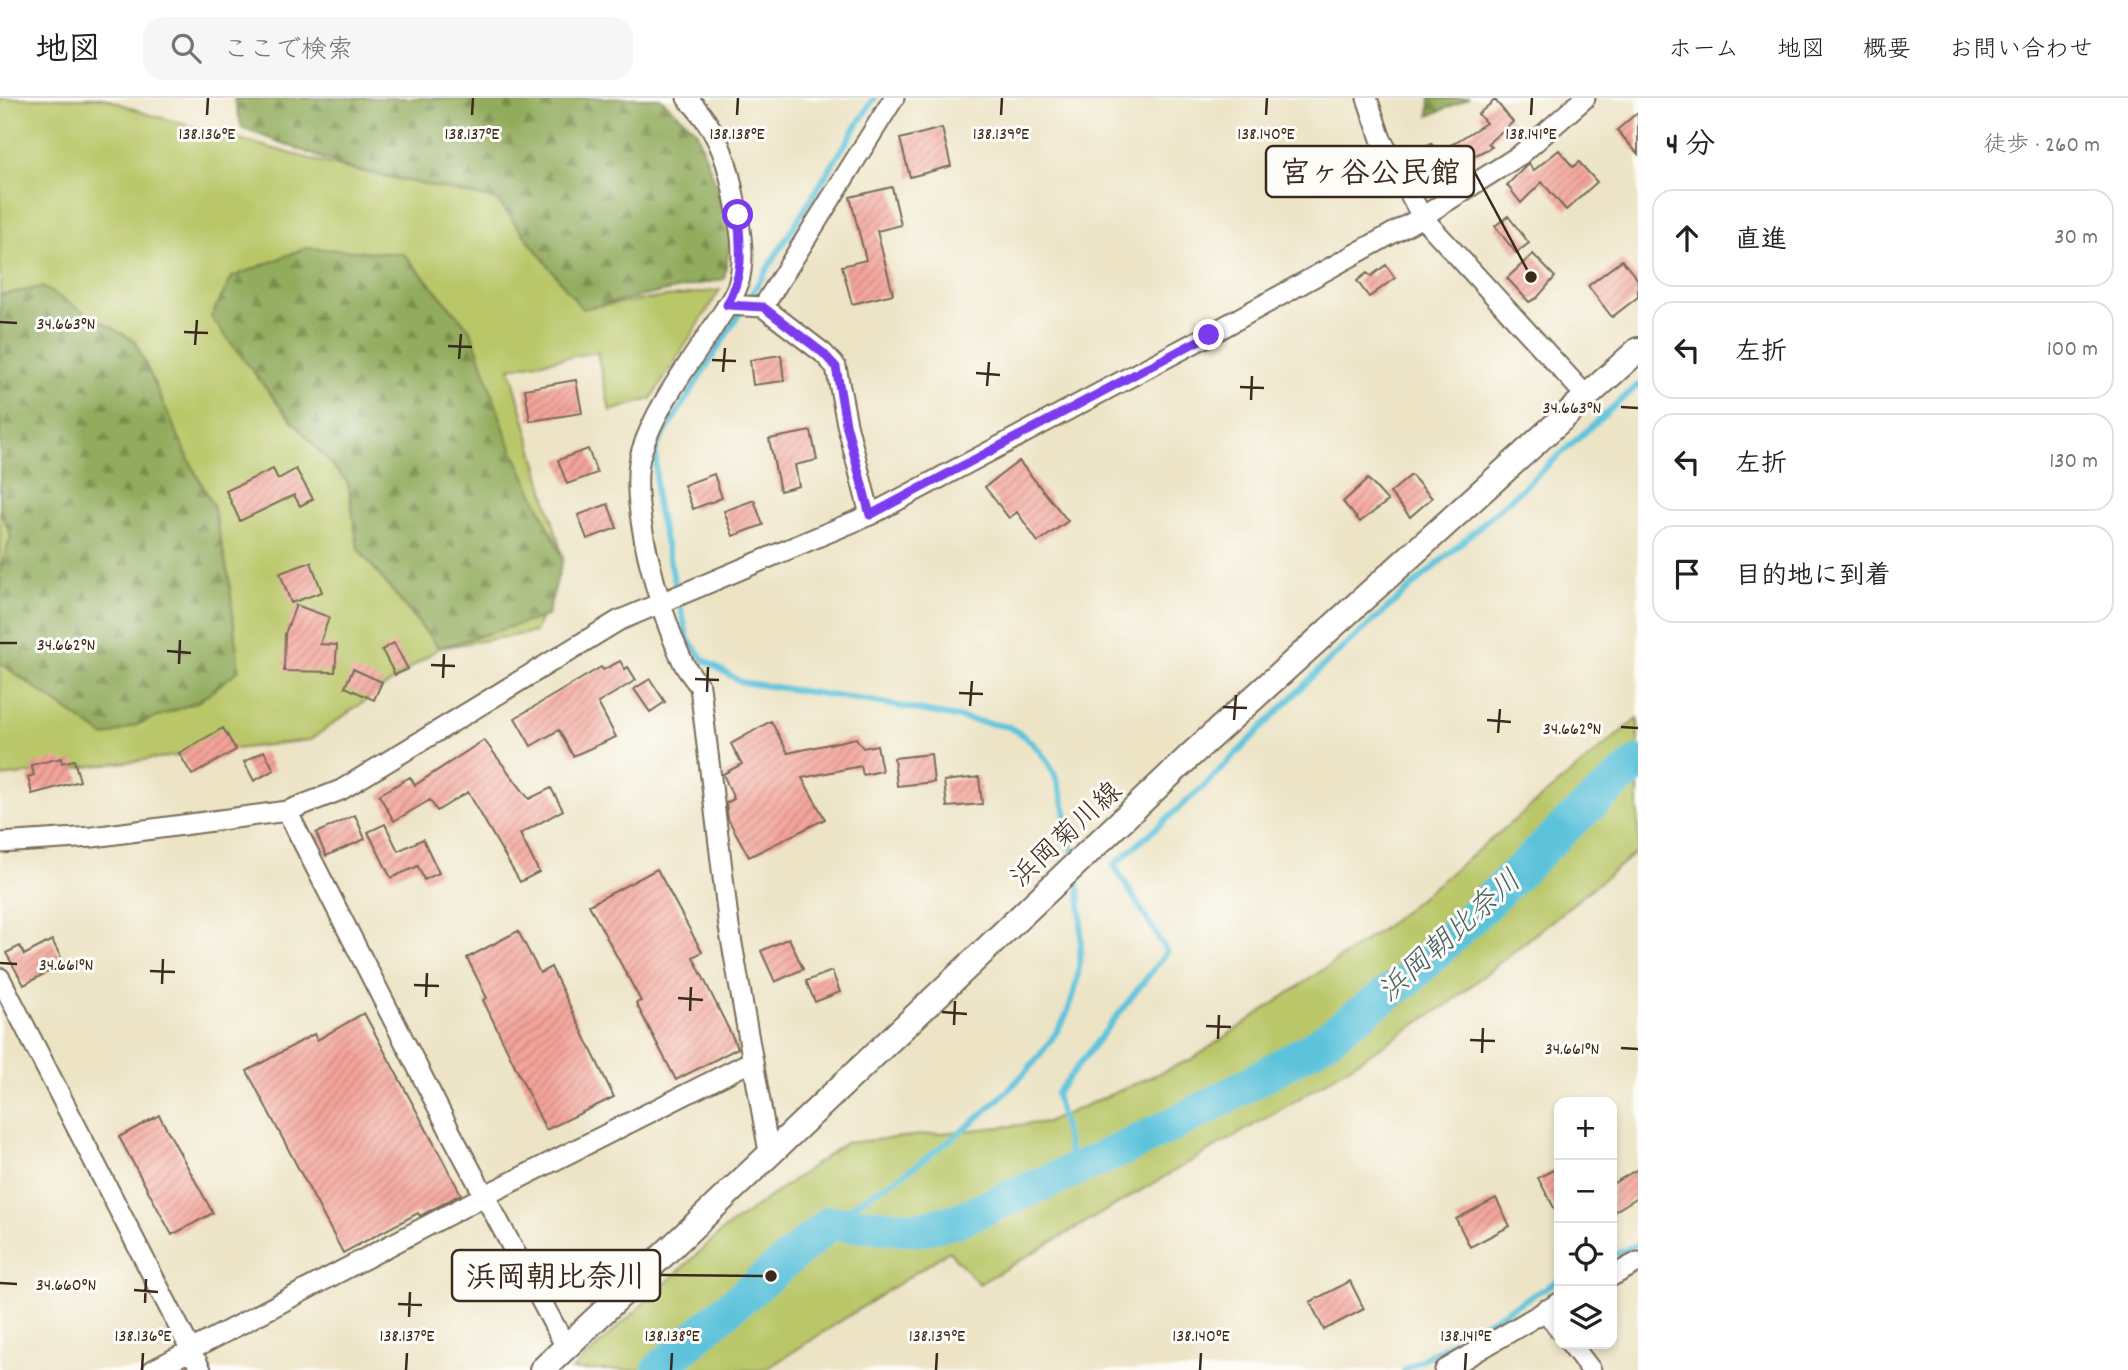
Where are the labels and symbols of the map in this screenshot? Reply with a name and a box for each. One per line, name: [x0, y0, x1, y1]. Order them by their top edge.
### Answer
text: 138.136°E: [179, 123, 235, 148]
text: 138.137°E: [445, 123, 499, 148]
text: 138.138°E: [709, 123, 765, 148]
text: 138.139°E: [973, 123, 1029, 148]
text: 138.140°E: [1237, 123, 1295, 148]
text: 138.141°E: [1505, 123, 1557, 148]
callout: 宮ヶ谷公民館: [1266, 146, 1474, 197]
text: 宮ヶ谷公民館: [1280, 155, 1460, 198]
route start: [722, 199, 753, 230]
text: 34.663°N: [37, 313, 95, 338]
route end: [1193, 319, 1224, 350]
text: 34.663°N: [1543, 397, 1601, 422]
text: 34.662°N: [37, 634, 95, 659]
text: 34.662°N: [1543, 718, 1601, 743]
street label: 浜岡菊川線: [1004, 774, 1133, 899]
water label: 浜岡朝比奈川: [1371, 862, 1533, 1015]
text: 34.661°N: [39, 954, 93, 979]
text: 34.661°N: [1545, 1038, 1599, 1063]
callout: 浜岡朝比奈川: [452, 1250, 660, 1301]
text: 浜岡朝比奈川: [466, 1259, 646, 1302]
text: 34.660°N: [36, 1274, 96, 1299]
text: 138.136°E: [115, 1325, 171, 1350]
text: 138.137°E: [380, 1325, 434, 1350]
text: 138.138°E: [644, 1325, 700, 1350]
text: 138.139°E: [909, 1325, 965, 1350]
text: 138.140°E: [1172, 1325, 1230, 1350]
text: 138.141°E: [1440, 1325, 1492, 1350]

